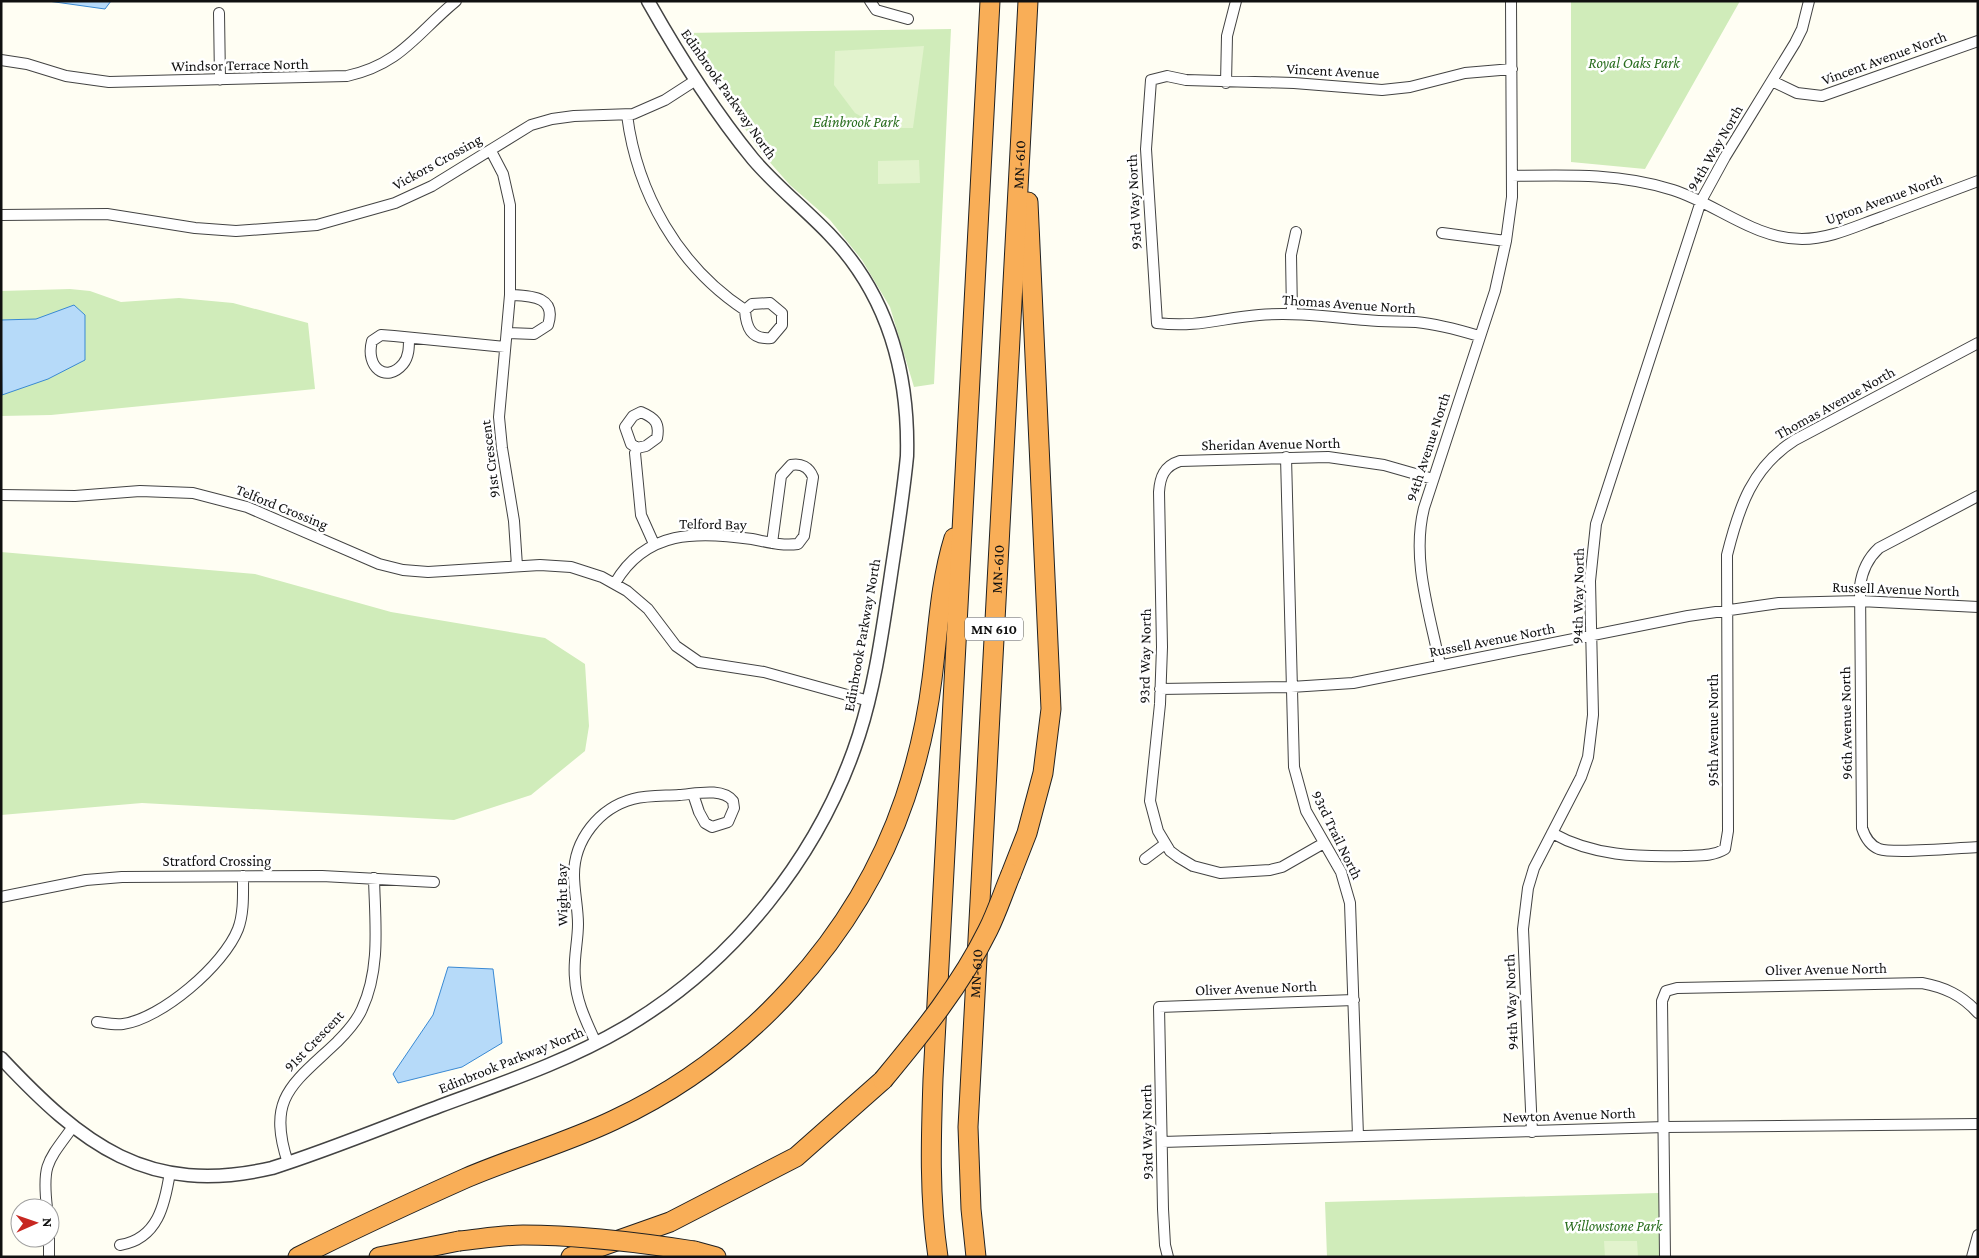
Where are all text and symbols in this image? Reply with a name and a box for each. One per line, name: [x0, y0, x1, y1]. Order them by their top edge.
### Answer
street label: Edinbrook Parkway North: [677, 26, 780, 163]
street label: Vincent Avenue North: [1820, 28, 1948, 88]
park label: Royal Oaks Park: [1588, 55, 1681, 72]
street label: Windsor Terrace North: [171, 56, 309, 74]
street label: Vincent Avenue: [1286, 61, 1380, 81]
street label: 94th Way North: [1684, 102, 1747, 194]
park label: Edinbrook Park: [813, 114, 901, 130]
street label: Vickors Crossing: [390, 131, 485, 194]
street label: MN-610: [1010, 140, 1029, 190]
street label: 93rd Way North: [1124, 154, 1145, 250]
street label: Upton Avenue North: [1823, 170, 1945, 229]
street label: Thomas Avenue North: [1282, 291, 1416, 317]
street label: Thomas Avenue North: [1773, 364, 1897, 442]
street label: 94th Avenue North: [1403, 391, 1453, 503]
street label: 91st Crescent: [477, 418, 503, 499]
street label: Sheridan Avenue North: [1201, 435, 1341, 453]
street label: Telford Crossing: [233, 481, 330, 534]
street label: Telford Bay: [679, 515, 747, 534]
street label: MN-610: [988, 544, 1007, 594]
street label: 94th Way North: [1569, 548, 1588, 644]
street label: Edinbrook Parkway North: [841, 557, 884, 713]
street label: Russell Avenue North: [1832, 579, 1960, 599]
street label: 93rd Way North: [1136, 608, 1155, 704]
road number: MN 610: [965, 618, 1023, 640]
street label: Russell Avenue North: [1428, 620, 1556, 660]
street label: 96th Avenue North: [1837, 666, 1855, 780]
street label: 95th Avenue North: [1705, 674, 1721, 786]
street label: 93rd Trail North: [1309, 788, 1365, 882]
street label: Stratford Crossing: [163, 853, 271, 870]
street label: Wight Bay: [553, 864, 572, 926]
street label: MN-610: [967, 949, 985, 998]
street label: 94th Way North: [1501, 954, 1522, 1050]
street label: Oliver Avenue North: [1765, 960, 1887, 978]
street label: Oliver Avenue North: [1195, 978, 1317, 998]
street label: 91st Crescent: [281, 1007, 348, 1075]
street label: Edinbrook Parkway North: [436, 1024, 586, 1097]
street label: 93rd Way North: [1138, 1084, 1157, 1180]
street label: Newton Avenue North: [1502, 1105, 1636, 1125]
north arrow: [10, 1198, 60, 1248]
text: N: [40, 1217, 56, 1228]
park label: Willowstone Park: [1564, 1218, 1664, 1234]

